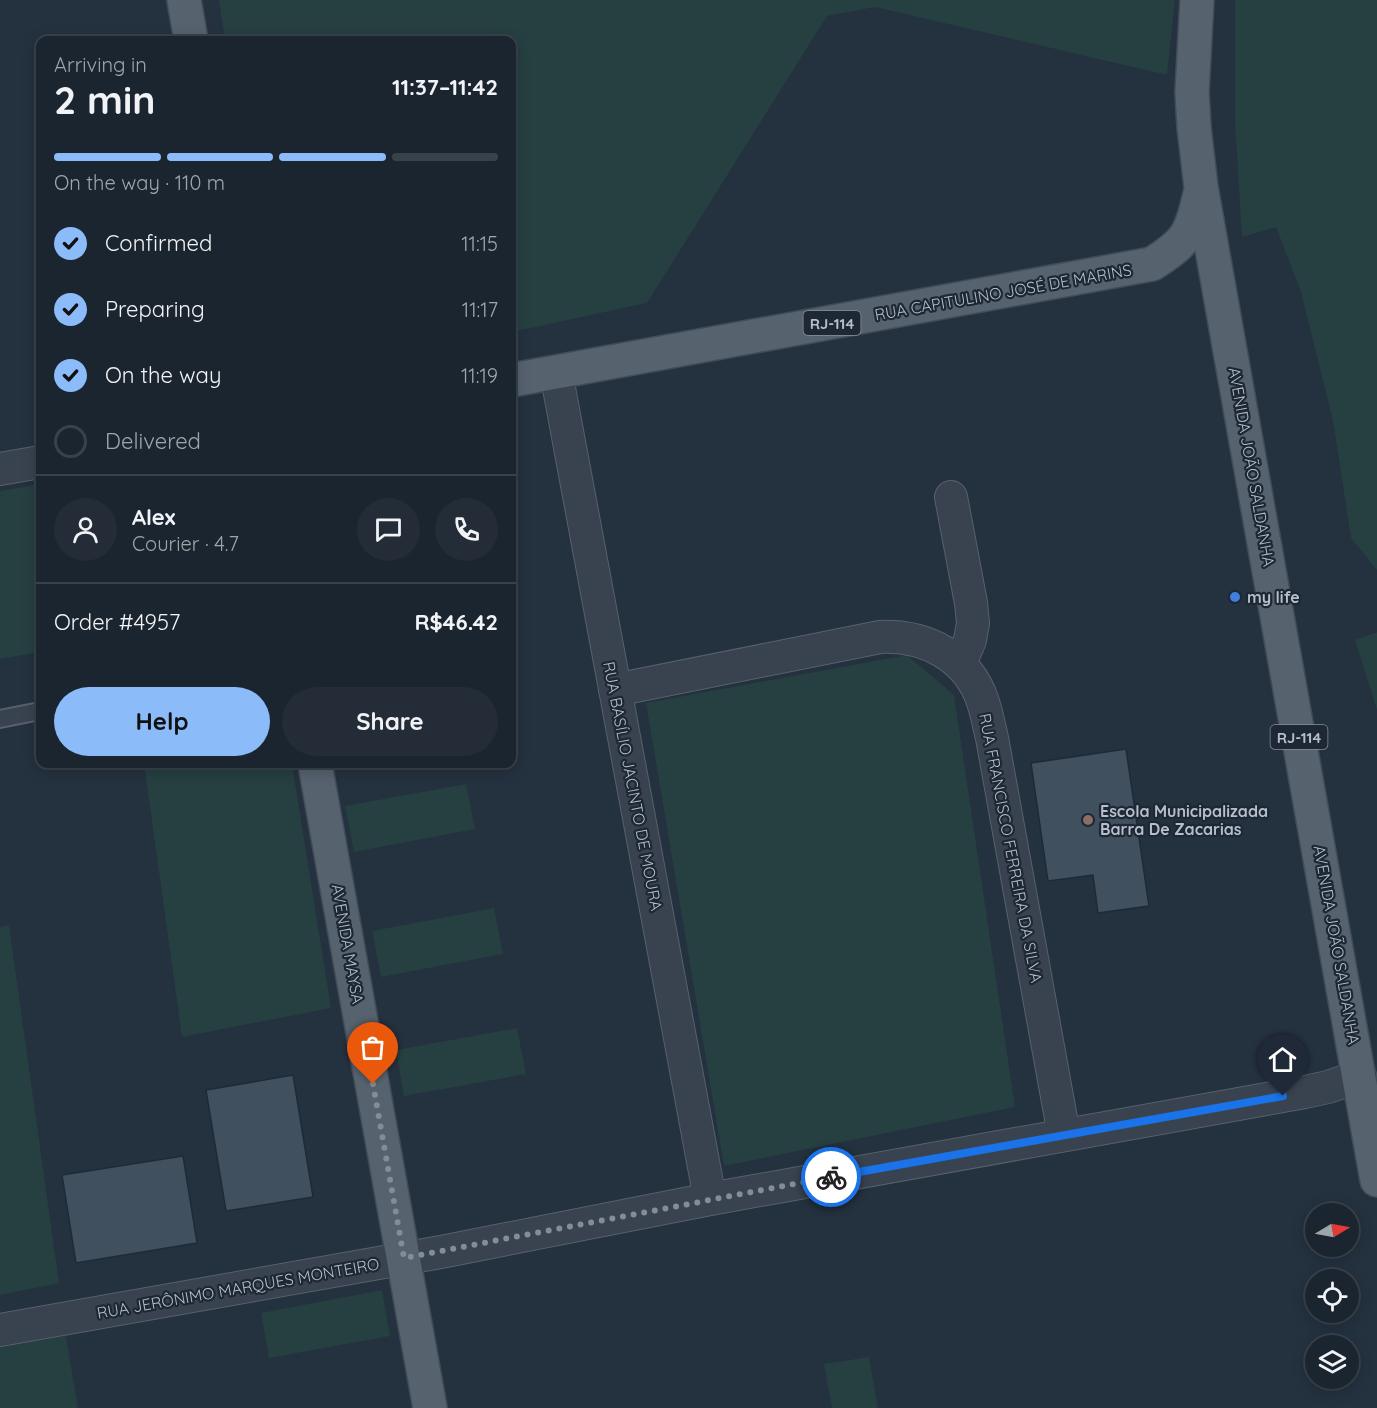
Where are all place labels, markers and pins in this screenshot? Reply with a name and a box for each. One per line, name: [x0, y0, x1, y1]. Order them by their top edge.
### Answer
place label: my life: [1247, 587, 1300, 607]
marker: my life: [1228, 590, 1242, 604]
place label: Escola Municipalizada Barra De Zacarias: [1100, 801, 1268, 839]
marker: Escola Municipalizada Barra De Zacarias: [1081, 813, 1095, 827]
pin: [347, 1022, 398, 1084]
pin: [1257, 1034, 1308, 1096]

